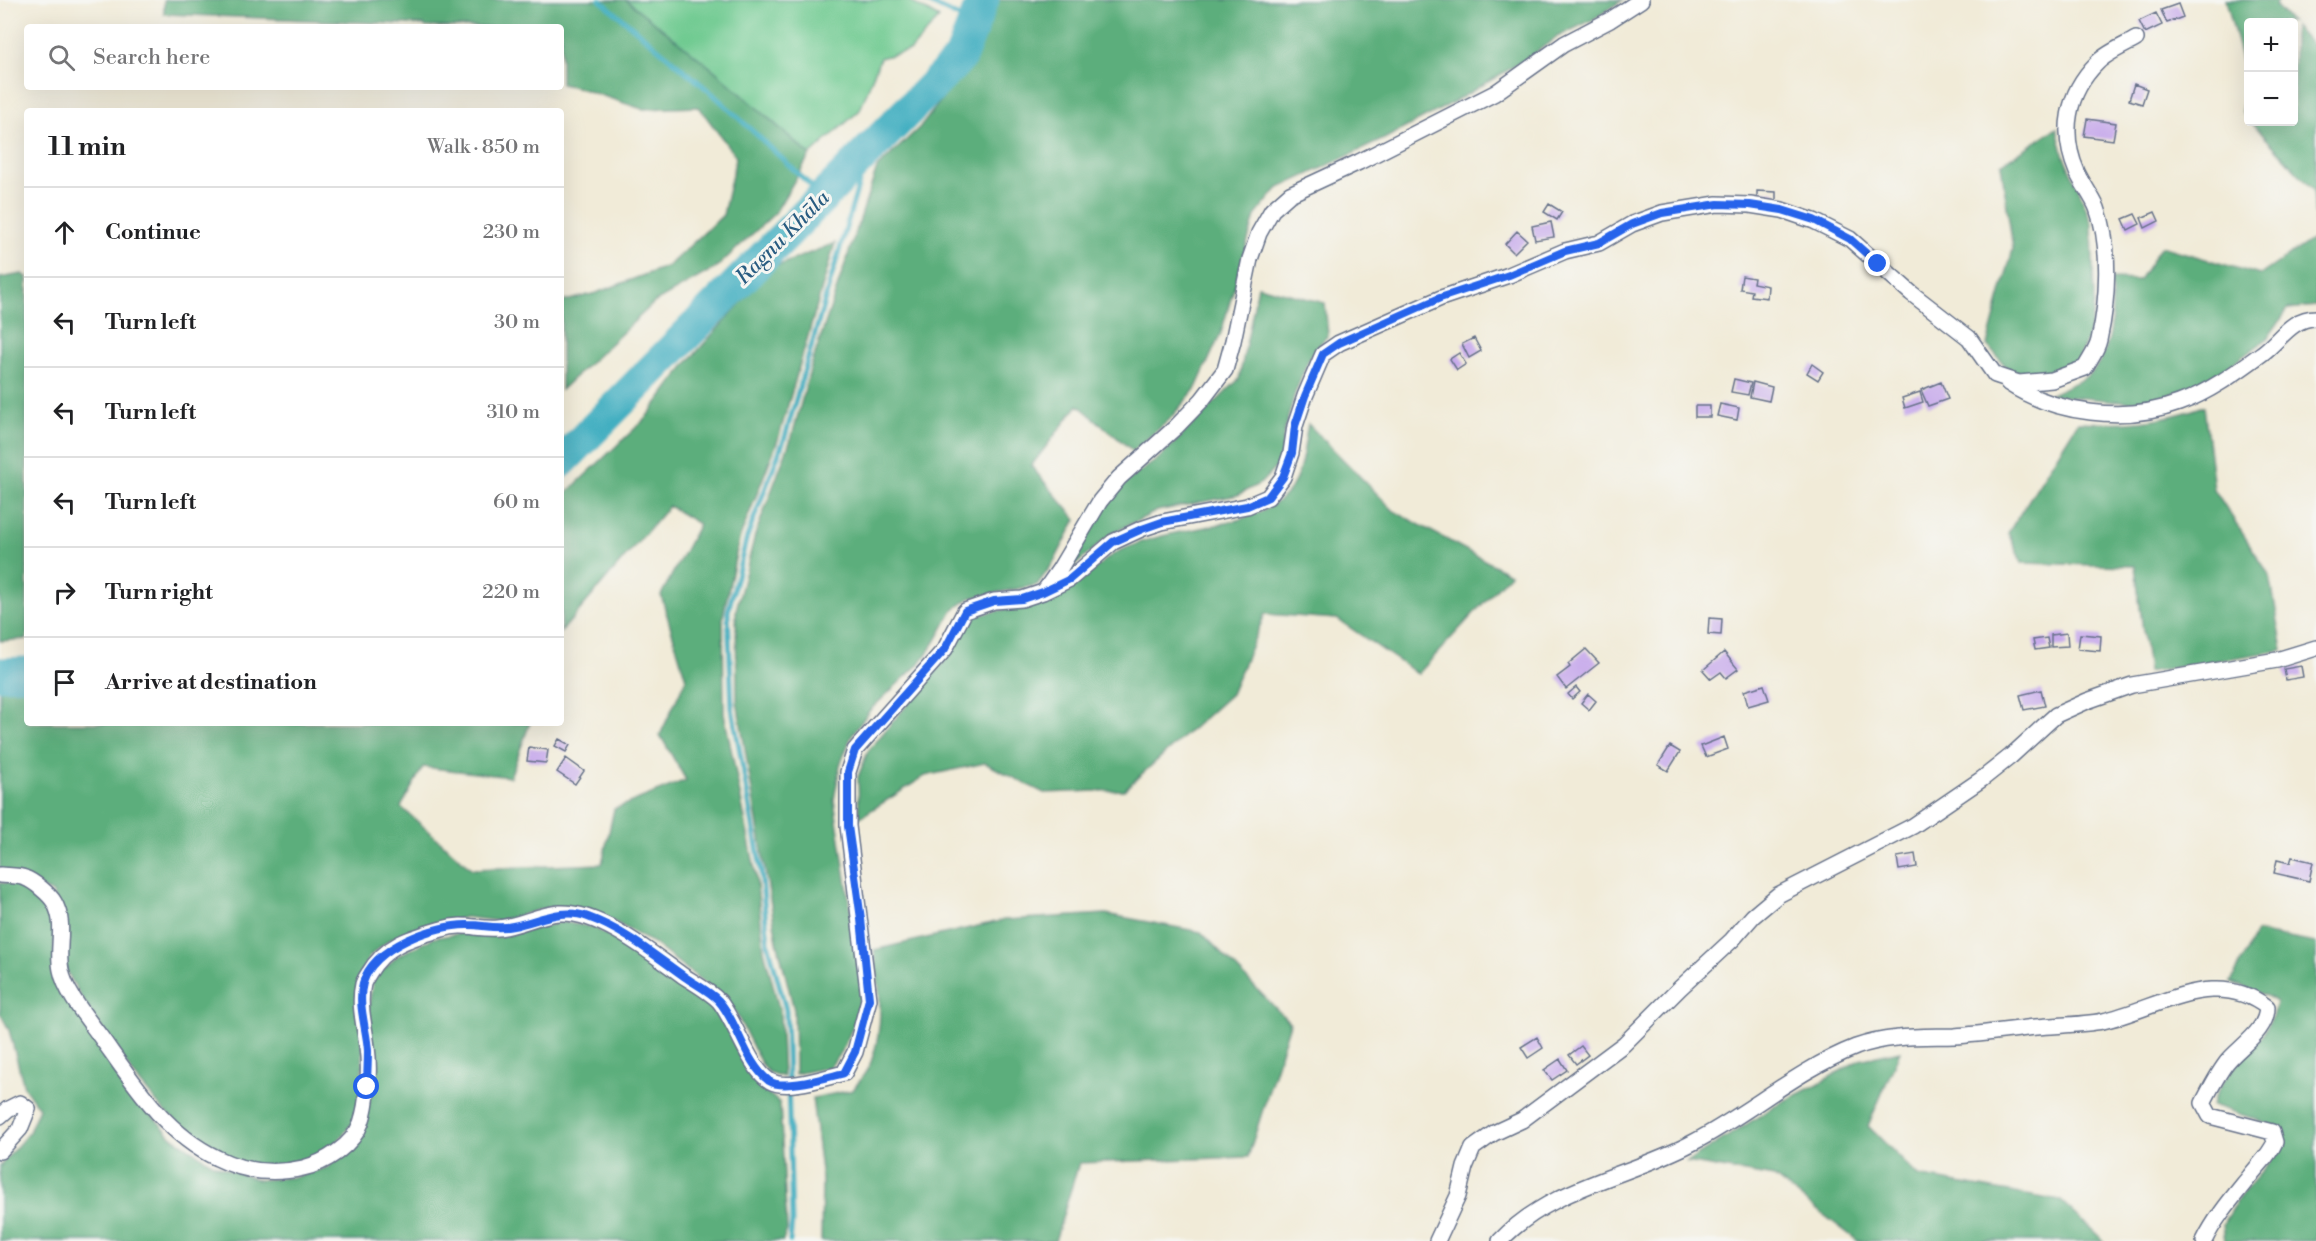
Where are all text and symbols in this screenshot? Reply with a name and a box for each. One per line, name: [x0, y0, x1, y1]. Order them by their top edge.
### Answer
map controls: [2244, 18, 2298, 126]
button: +: [2244, 18, 2298, 72]
search box: [24, 24, 564, 90]
icon: search: [45, 41, 78, 74]
text: Search here: [93, 44, 210, 71]
button: −: [2244, 72, 2298, 126]
text: 11 min: [48, 131, 126, 163]
text: Walk · 850 m: [427, 135, 540, 160]
water label: Ragnu Khāla: [730, 185, 836, 291]
icon: ahead: [48, 216, 81, 249]
text: Continue: [105, 219, 201, 246]
text: 230 m: [483, 220, 540, 245]
route end: [1864, 250, 1890, 276]
icon: left: [48, 306, 81, 339]
text: Turn left: [105, 309, 196, 336]
text: 30 m: [494, 310, 540, 335]
icon: left: [48, 396, 81, 429]
text: Turn left: [105, 399, 196, 426]
text: 310 m: [487, 400, 540, 425]
icon: left: [48, 486, 81, 519]
text: Turn left: [105, 489, 196, 516]
text: 60 m: [493, 490, 540, 515]
icon: right: [48, 576, 81, 609]
text: Turn right: [105, 579, 213, 606]
text: 220 m: [482, 580, 540, 605]
icon: arrive: [48, 666, 81, 699]
text: Arrive at destination: [105, 669, 317, 696]
route start: [353, 1073, 379, 1099]

